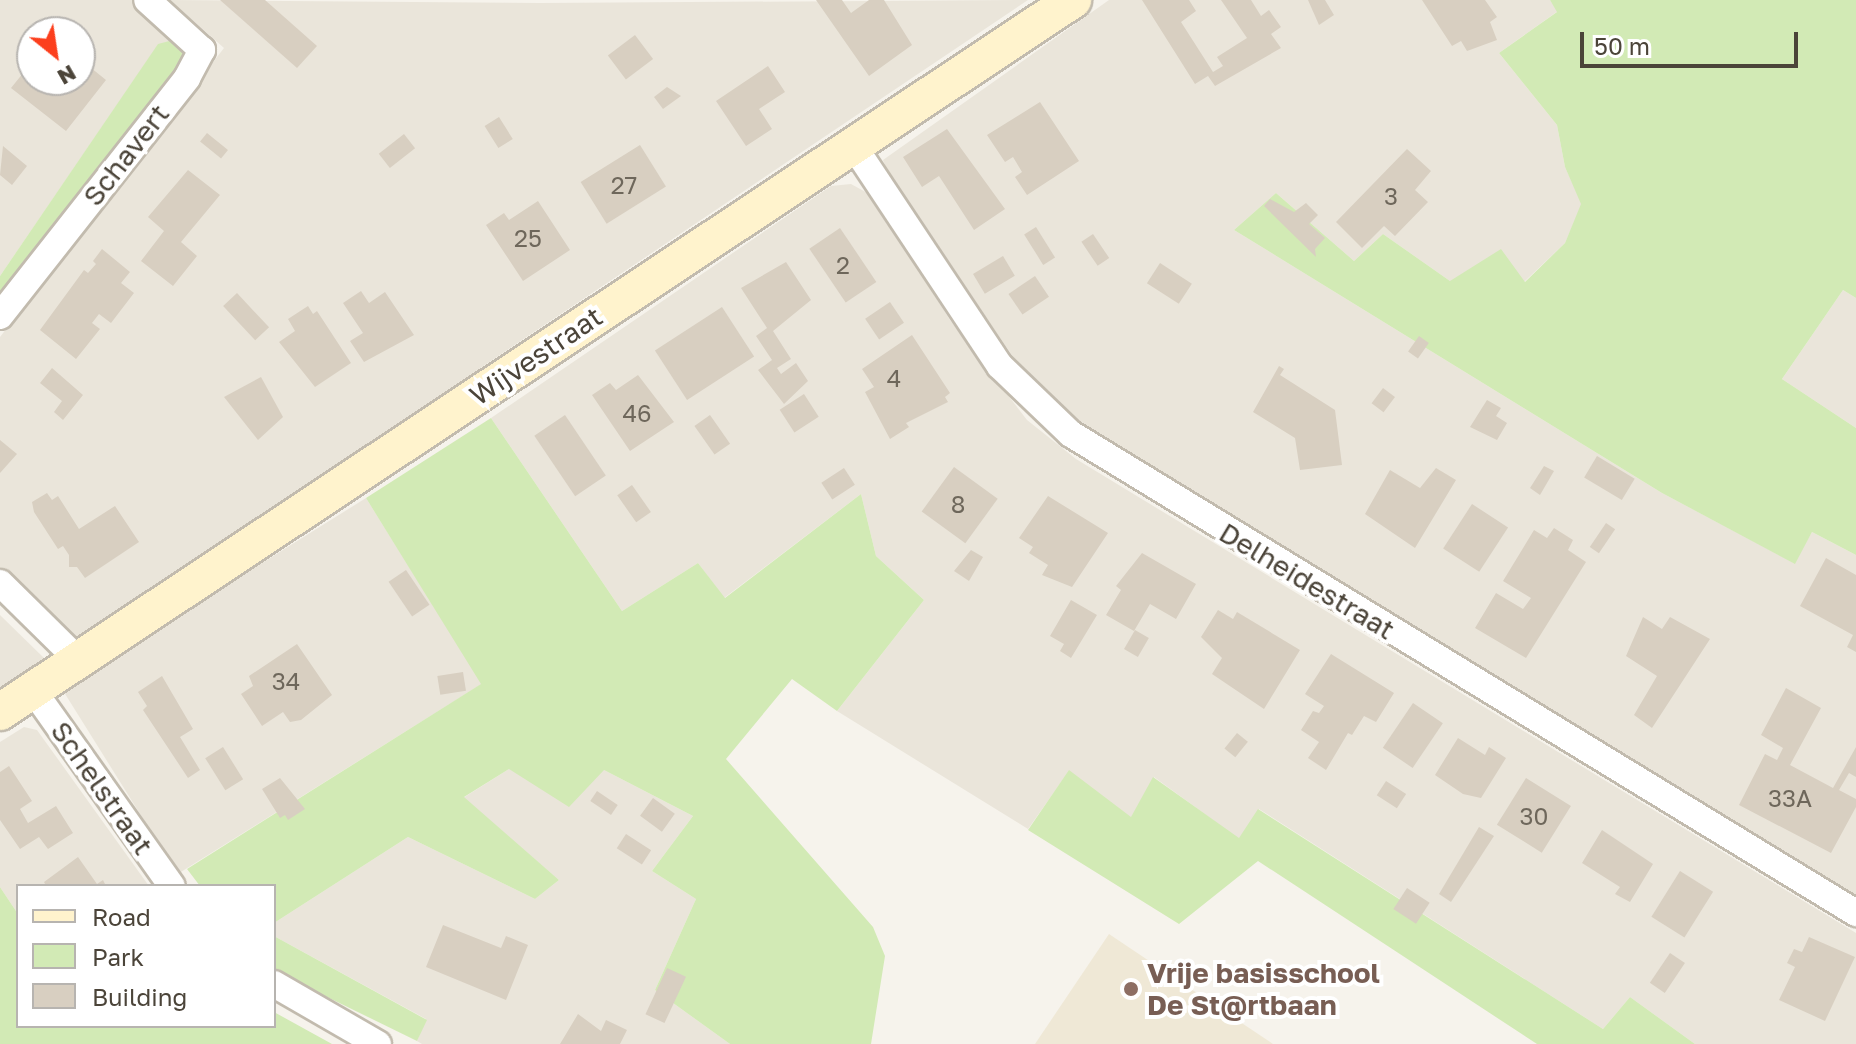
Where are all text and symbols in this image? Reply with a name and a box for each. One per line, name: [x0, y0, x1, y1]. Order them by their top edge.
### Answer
north arrow: [16, 16, 96, 96]
scale bar: [1584, 16, 1802, 66]
text: 50 m: [1594, 31, 1650, 60]
text: N: [53, 60, 81, 91]
street label: Schavert: [76, 97, 176, 213]
house number: 27: [611, 171, 637, 199]
house number: 3: [1384, 182, 1398, 210]
house number: 25: [514, 224, 542, 252]
house number: 2: [836, 251, 850, 279]
street label: Wijvestraat: [463, 299, 609, 413]
house number: 4: [887, 364, 901, 392]
house number: 46: [622, 399, 652, 427]
house number: 8: [951, 490, 965, 518]
street label: Delheidestraat: [1213, 515, 1401, 647]
house number: 34: [272, 667, 300, 695]
street label: Schelstraat: [44, 715, 160, 861]
house number: 33A: [1768, 784, 1812, 812]
house number: 30: [1520, 802, 1548, 830]
legend: [16, 884, 276, 1028]
text: Road: [92, 902, 151, 931]
text: Park: [92, 942, 144, 971]
place label: Vrije basisschool De St@rtbaan: [1147, 956, 1380, 1022]
marker: Vrije basisschool De St@rtbaan: [1122, 980, 1140, 998]
text: Building: [92, 982, 187, 1011]

